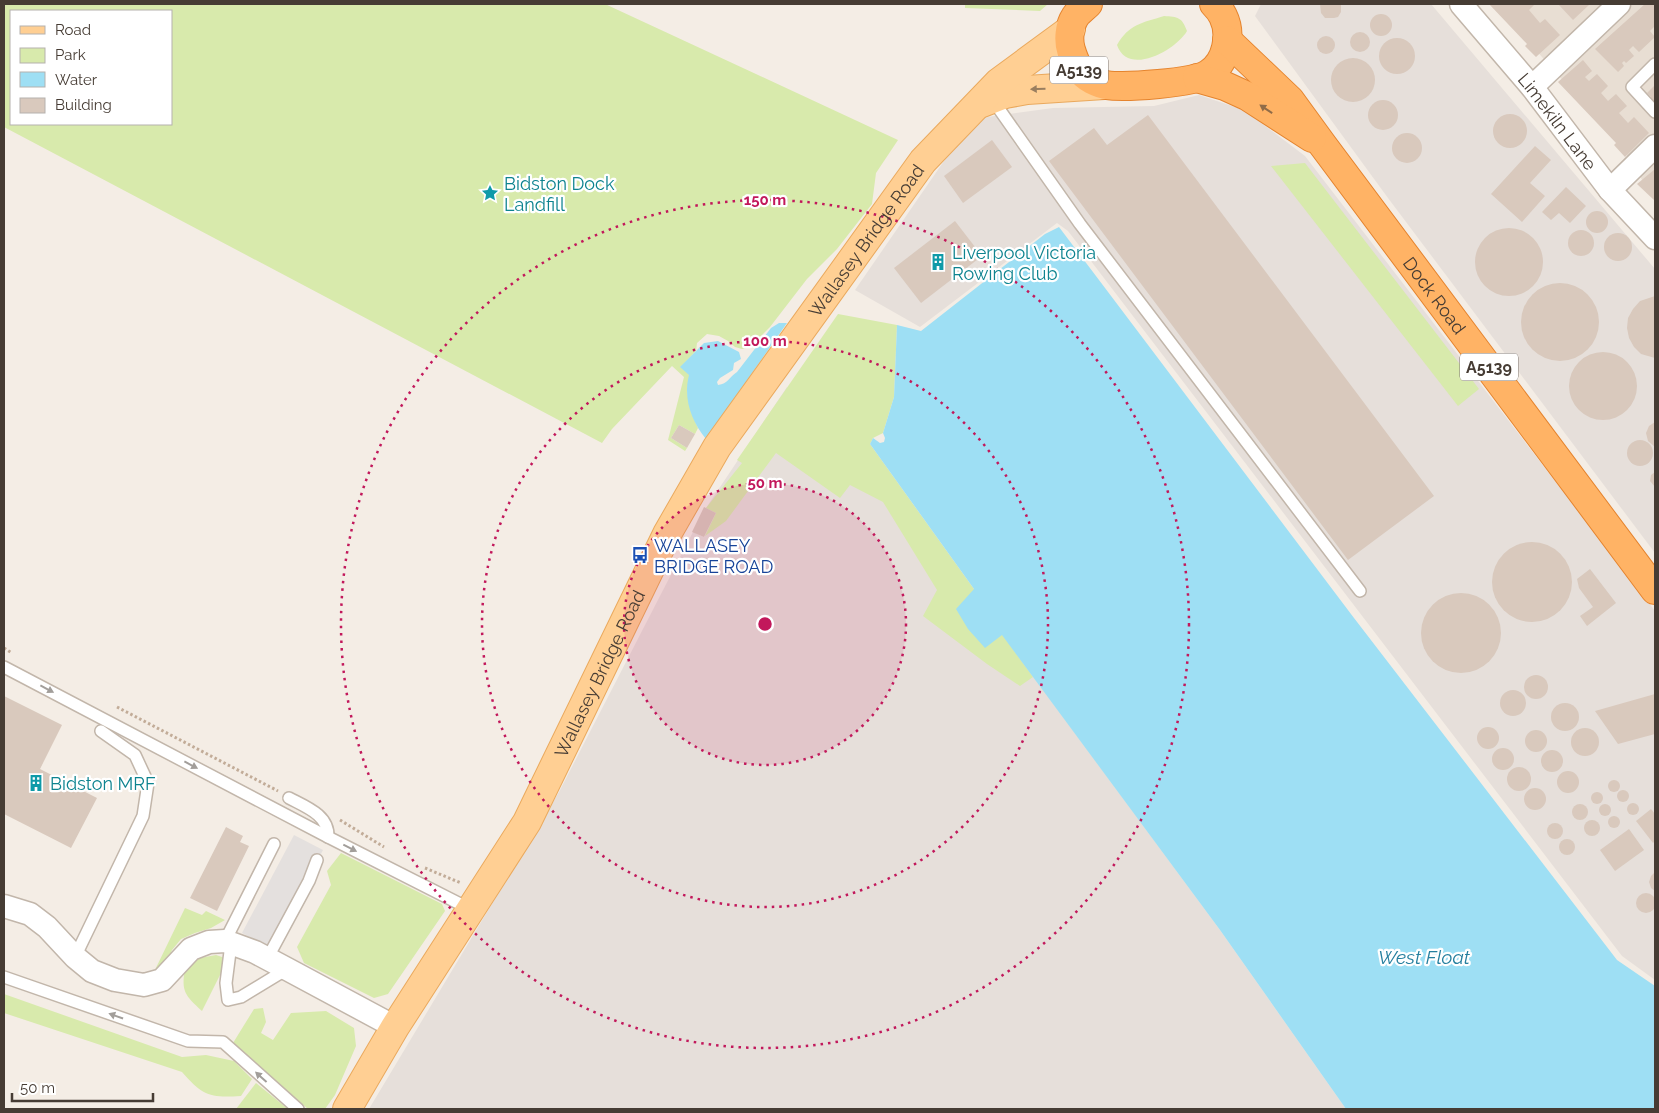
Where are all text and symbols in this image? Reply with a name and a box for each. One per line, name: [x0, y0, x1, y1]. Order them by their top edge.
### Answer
legend: [10, 10, 172, 125]
text: Road: [55, 21, 91, 39]
text: Park: [55, 46, 86, 64]
road number: A5139: [1050, 56, 1108, 84]
street label: Limekiln Lane: [1514, 68, 1602, 174]
text: Water: [55, 71, 98, 89]
one-way arrow: [1030, 86, 1046, 94]
text: Building: [55, 96, 112, 114]
one-way arrow: [1259, 104, 1273, 114]
street label: Wallasey Bridge Road: [804, 160, 928, 321]
place label: Bidston Dock Landfill: [504, 173, 615, 215]
place icon: Bidston Dock Landfill: [480, 183, 500, 203]
text: 150 m: [744, 191, 786, 209]
place label: Liverpool Victoria Rowing Club: [952, 242, 1096, 284]
building icon: Liverpool Victoria Rowing Club: [928, 252, 948, 272]
street label: Dock Road: [1399, 252, 1470, 338]
text: 100 m: [743, 332, 787, 350]
road number: A5139: [1460, 354, 1518, 381]
text: 50 m: [747, 474, 783, 492]
place label: WALLASEY BRIDGE ROAD: [654, 535, 773, 577]
bus stop icon: WALLASEY BRIDGE ROAD: [630, 545, 650, 565]
street label: Wallasey Bridge Road: [550, 586, 649, 760]
centre of rings: [756, 615, 774, 633]
one-way arrow: [40, 685, 54, 693]
one-way arrow: [184, 761, 198, 769]
building icon: Bidston MRF: [26, 773, 46, 793]
place label: Bidston MRF: [50, 773, 156, 794]
one-way arrow: [343, 844, 357, 852]
water label: West Float: [1378, 946, 1471, 968]
one-way arrow: [109, 1012, 124, 1019]
scale bar: [12, 1070, 154, 1102]
one-way arrow: [256, 1071, 268, 1083]
text: 50 m: [20, 1079, 55, 1097]

